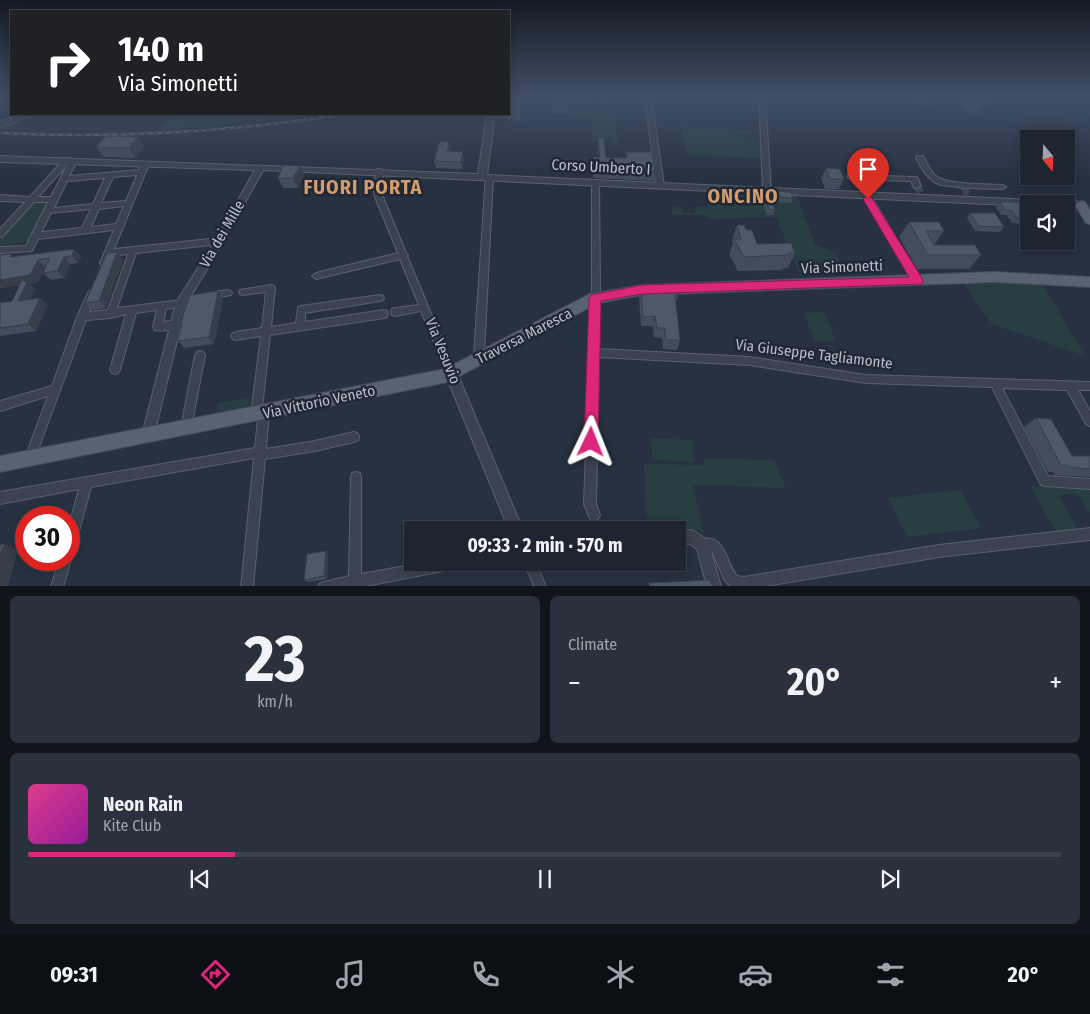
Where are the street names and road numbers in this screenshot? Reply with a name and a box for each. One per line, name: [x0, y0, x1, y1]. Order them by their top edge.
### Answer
street label: Corso Umberto I: [551, 155, 651, 179]
street label: Via dei Mille: [196, 197, 248, 271]
street label: Via Simonetti: [801, 257, 883, 277]
street label: Traversa Maresca: [473, 304, 575, 368]
street label: Via Vesuvio: [422, 315, 464, 387]
street label: Via Giuseppe Tagliamonte: [734, 335, 894, 373]
street label: Via Vittorio Veneto: [261, 381, 377, 423]

